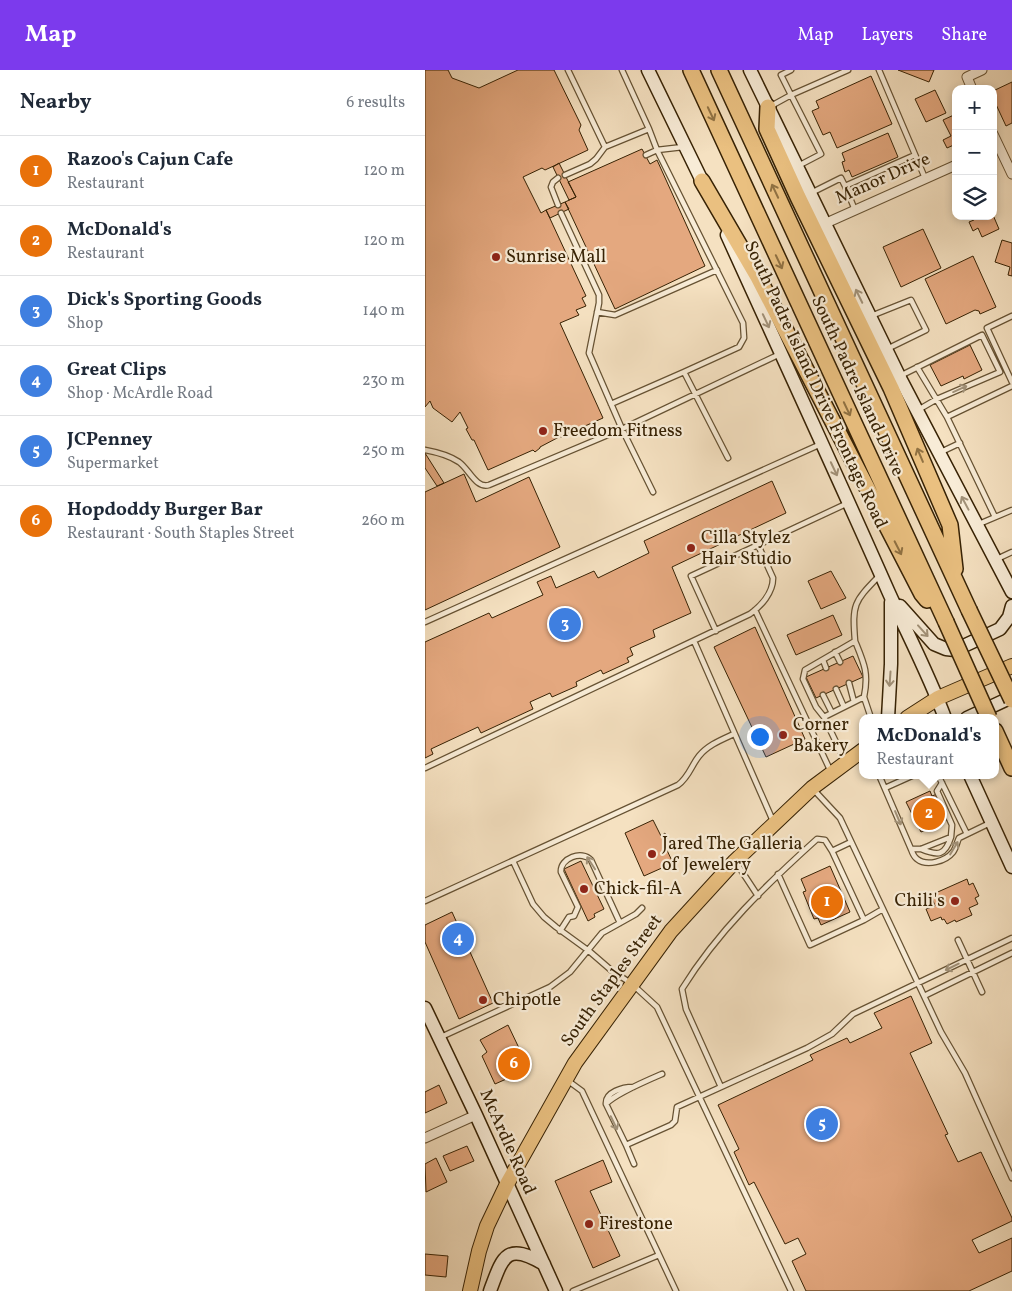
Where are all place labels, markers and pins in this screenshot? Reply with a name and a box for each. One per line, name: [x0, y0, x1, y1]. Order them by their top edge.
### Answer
place label: Sunrise Mall: [506, 245, 606, 270]
marker: Sunrise Mall: [490, 251, 502, 263]
place label: Freedom Fitness: [553, 419, 682, 444]
marker: Freedom Fitness: [537, 425, 549, 437]
place label: Cilla Stylez Hair Studio: [701, 526, 792, 572]
marker: Cilla Stylez Hair Studio: [685, 542, 697, 554]
pin: 3: [549, 605, 581, 643]
place label: Corner Bakery: [793, 713, 849, 759]
marker: Corner Bakery: [777, 729, 789, 741]
pin: 2: [913, 795, 945, 833]
place label: Jared The Galleria of Jewelery: [662, 832, 803, 878]
marker: Jared The Galleria of Jewelery: [646, 848, 658, 860]
place label: Chick-fil-A: [594, 877, 682, 902]
marker: Chick-fil-A: [578, 883, 590, 895]
pin: 1: [811, 883, 843, 921]
place label: Chili's: [894, 889, 945, 914]
marker: Chili's: [949, 895, 961, 907]
pin: 4: [442, 920, 474, 958]
place label: Chipotle: [493, 988, 561, 1013]
marker: Chipotle: [477, 994, 489, 1006]
pin: 6: [498, 1045, 530, 1083]
pin: 5: [806, 1105, 838, 1143]
place label: Firestone: [599, 1212, 673, 1237]
marker: Firestone: [583, 1218, 595, 1230]

